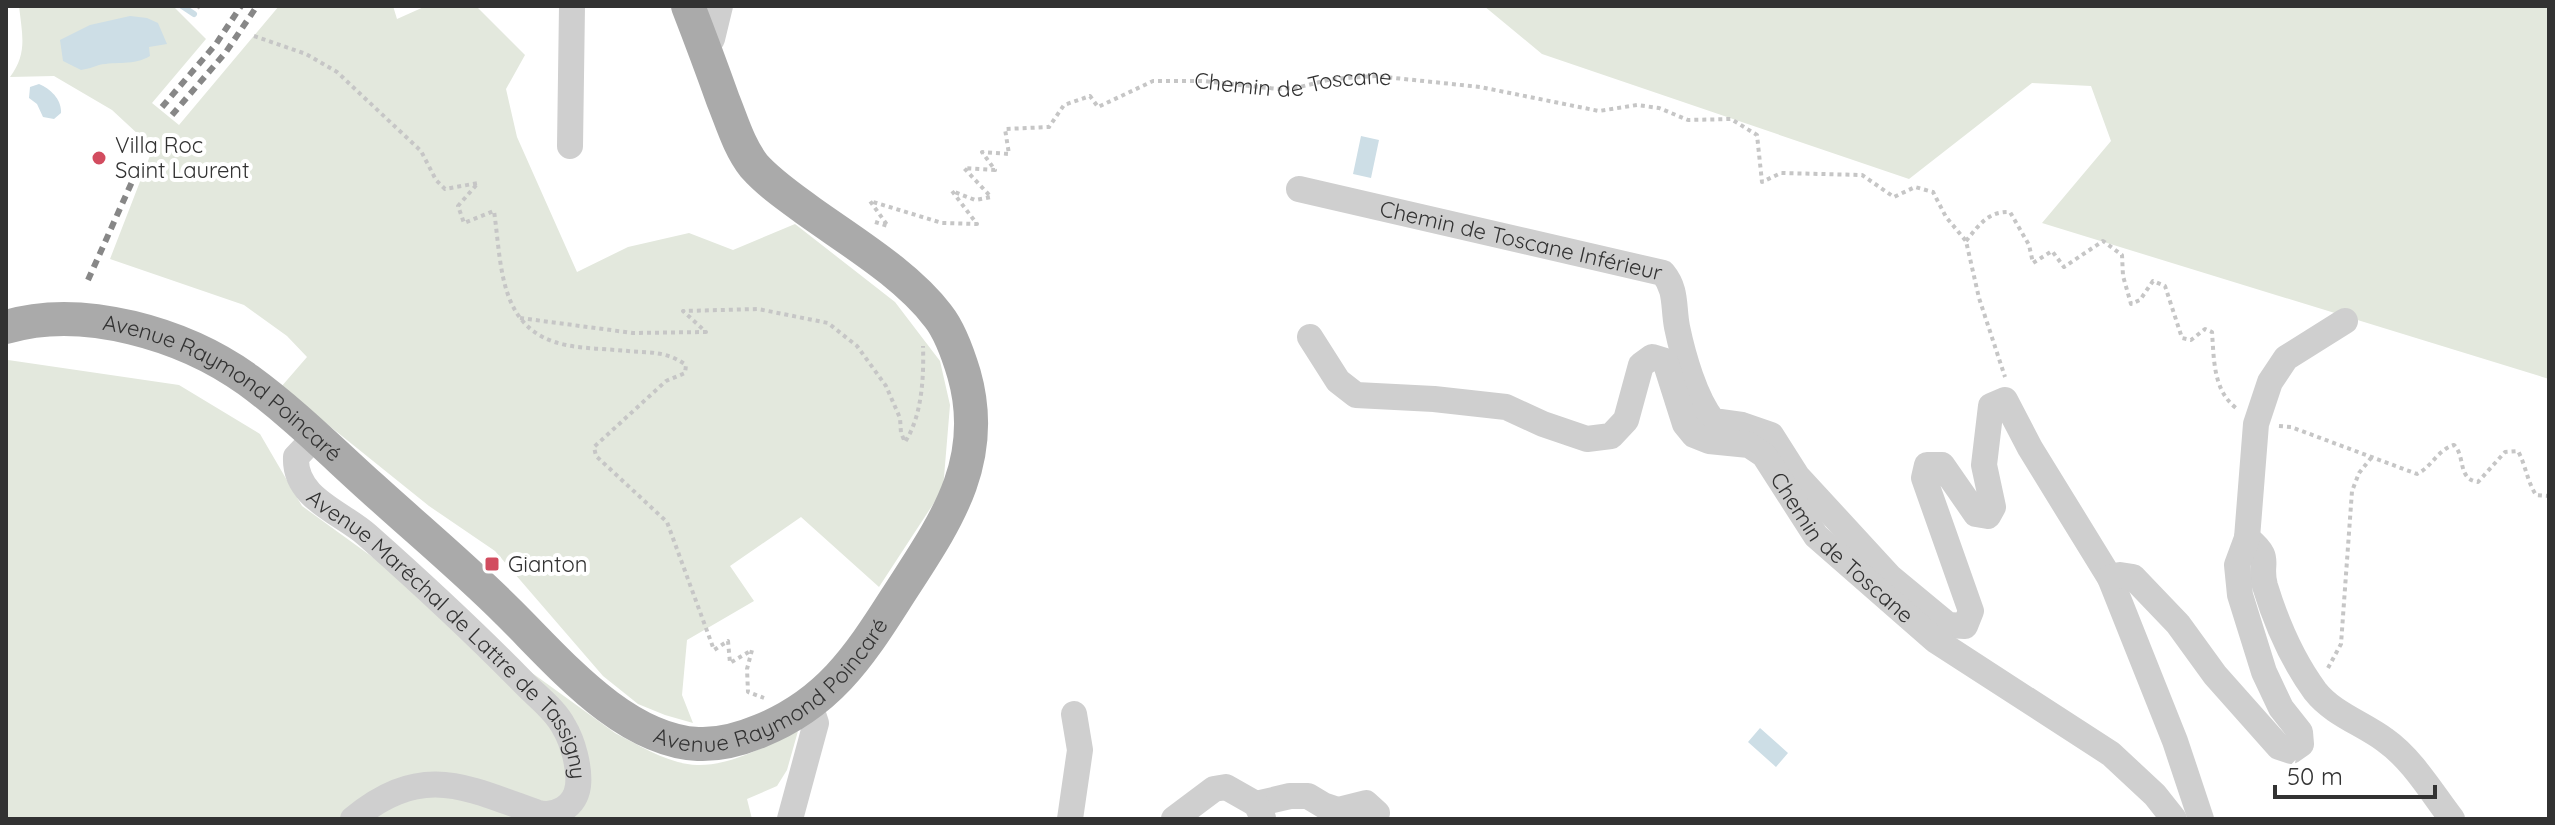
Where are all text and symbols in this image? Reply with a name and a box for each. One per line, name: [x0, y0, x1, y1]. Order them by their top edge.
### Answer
street label: Chemin de Toscane: [1195, 62, 1393, 103]
place label: Villa Roc Saint Laurent: [115, 131, 250, 184]
marker: Villa Roc Saint Laurent: [90, 149, 108, 167]
street label: Chemin de Toscane Inférieur: [1377, 194, 1666, 287]
street label: Avenue Raymond Poincaré: [101, 308, 348, 467]
street label: Chemin de Toscane: [1765, 467, 1920, 629]
street label: Avenue Maréchal de Lattre de Tassigny: [301, 483, 593, 780]
place label: Gianton: [508, 550, 587, 578]
marker: Gianton: [483, 555, 501, 573]
street label: Avenue Raymond Poincaré: [650, 613, 894, 758]
scale bar: [2275, 749, 2435, 799]
text: 50 m: [2287, 761, 2343, 791]

